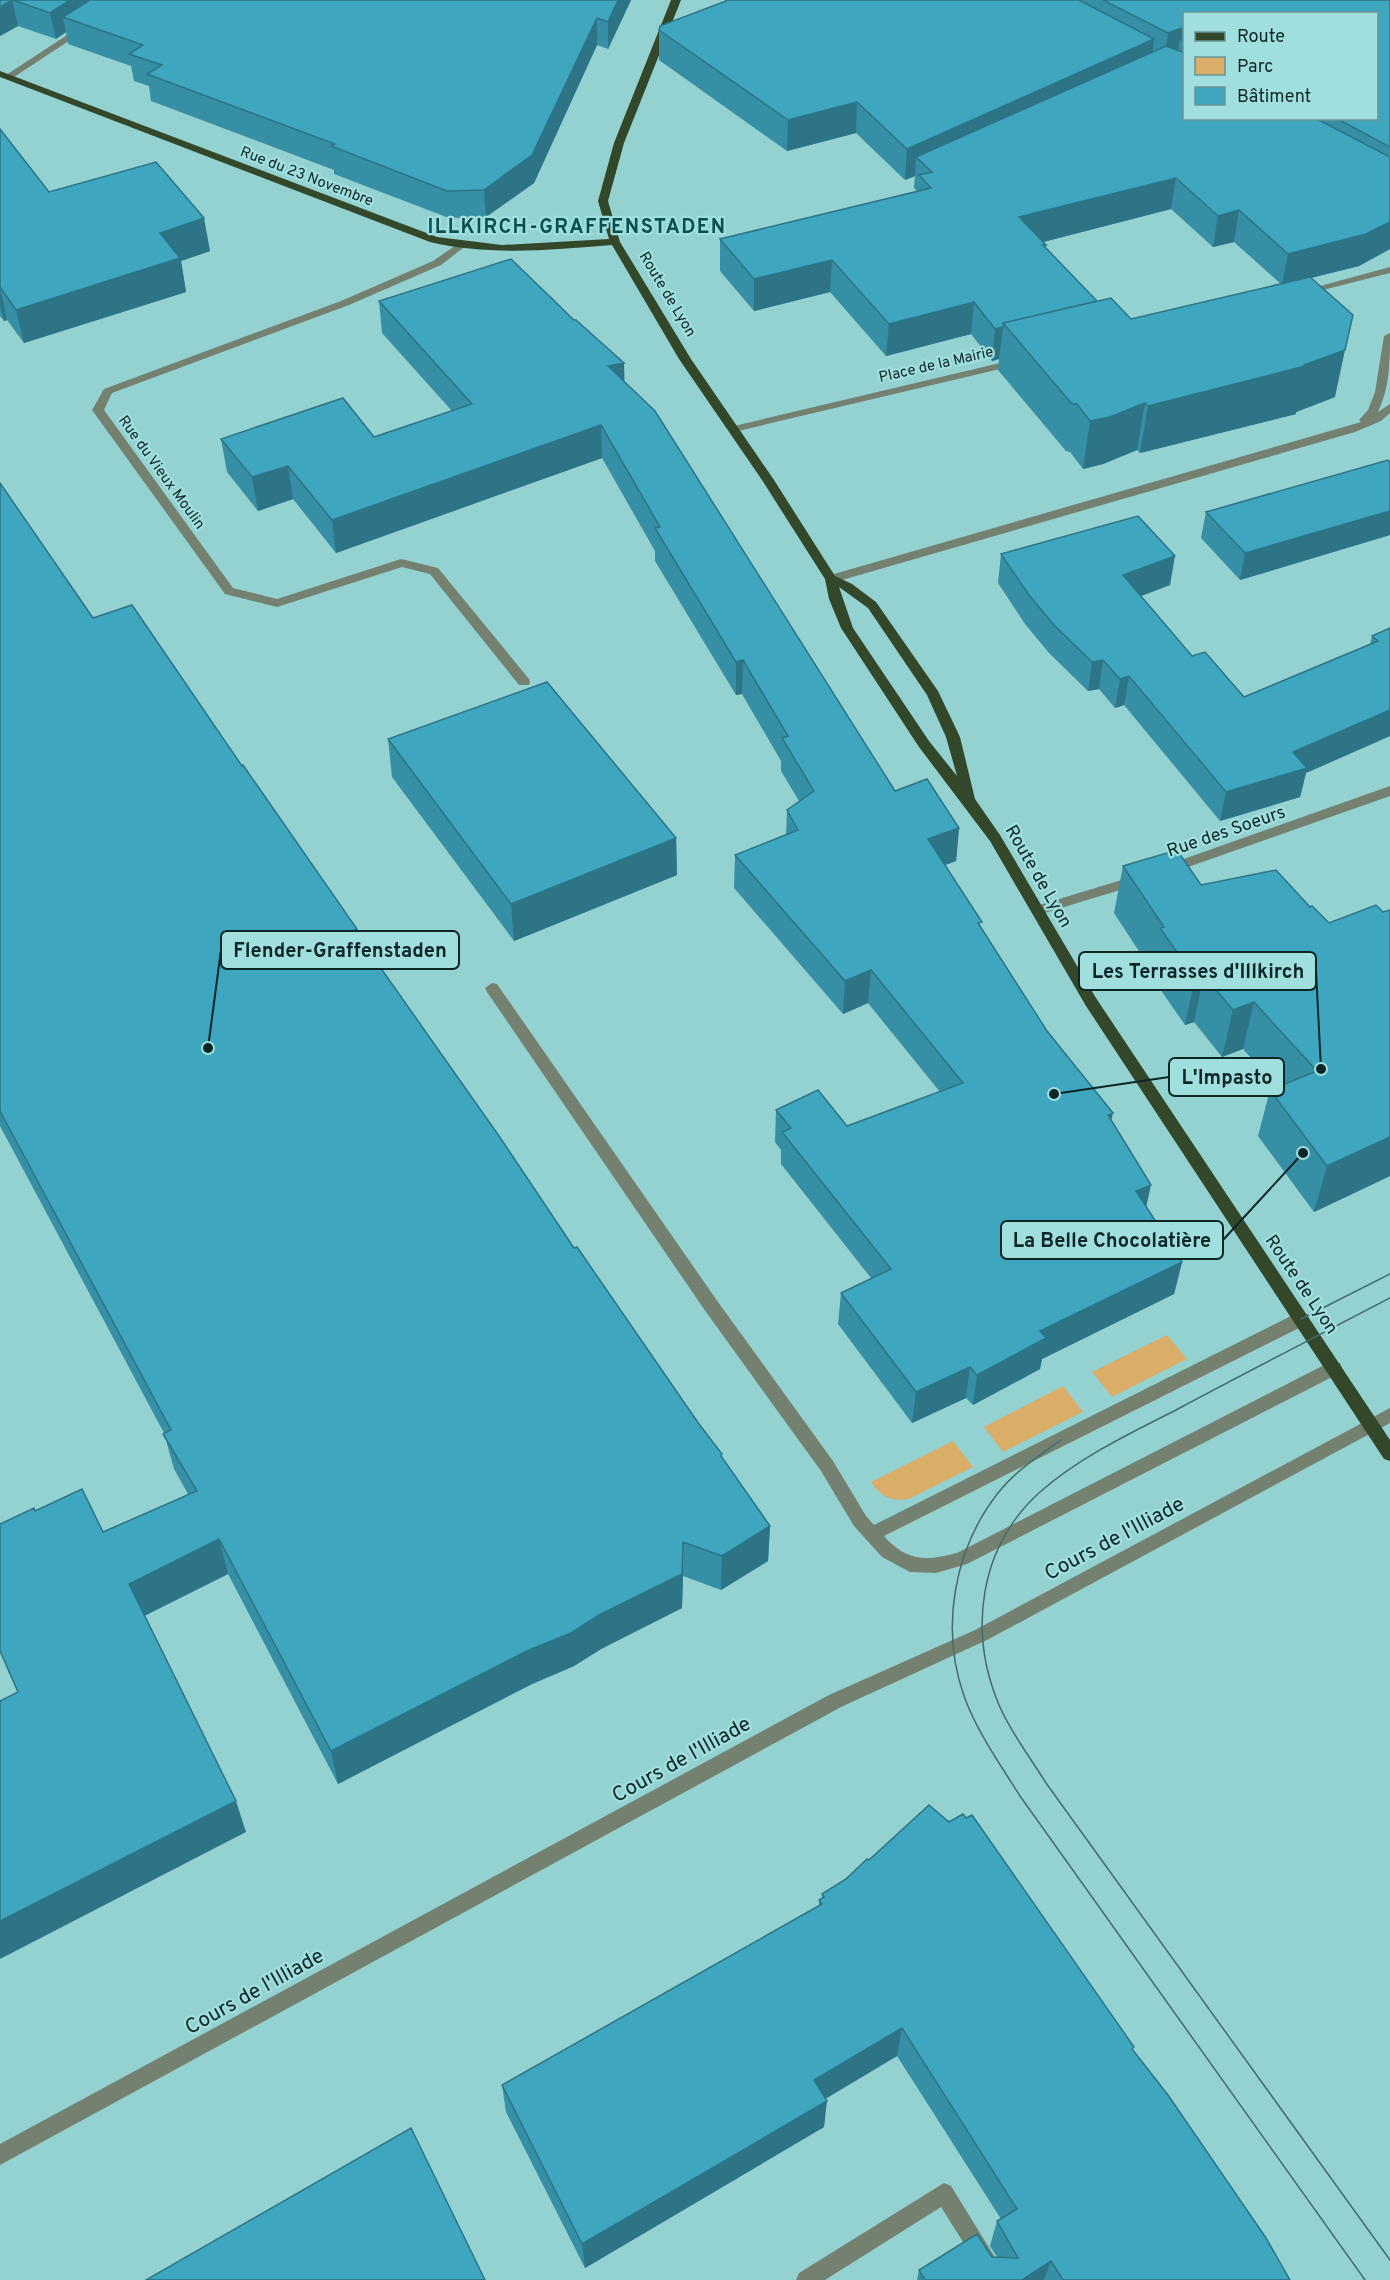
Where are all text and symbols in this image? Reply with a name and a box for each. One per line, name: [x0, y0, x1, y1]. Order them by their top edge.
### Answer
legend: [1183, 12, 1378, 120]
text: Route: [1237, 26, 1285, 49]
text: Parc: [1237, 56, 1273, 79]
text: Bâtiment: [1237, 86, 1311, 109]
street label: Rue du 23 Novembre: [237, 143, 376, 212]
district label: ILLKIRCH-GRAFFENSTADEN: [427, 215, 727, 241]
street label: Route de Lyon: [634, 249, 700, 341]
street label: Place de la Mairie: [877, 343, 995, 388]
street label: Rue du Vieux Moulin: [113, 412, 208, 534]
street label: Rue des Soeurs: [1164, 801, 1289, 863]
street label: Route de Lyon: [999, 821, 1076, 932]
callout: Flender-Graffenstaden: [221, 931, 459, 969]
text: Flender-Graffenstaden: [233, 939, 447, 965]
callout: Les Terrasses d'Illkirch: [1079, 952, 1316, 990]
text: Les Terrasses d'Illkirch: [1092, 960, 1304, 986]
callout: L'Impasto: [1169, 1058, 1284, 1096]
text: L'Impasto: [1181, 1066, 1273, 1092]
callout: La Belle Chocolatière: [1001, 1221, 1223, 1259]
text: La Belle Chocolatière: [1013, 1229, 1211, 1255]
street label: Route de Lyon: [1259, 1231, 1342, 1339]
street label: Cours de l'Illiade: [1040, 1491, 1189, 1588]
street label: Cours de l'Illiade: [607, 1711, 756, 1810]
street label: Cours de l'Illiade: [180, 1943, 329, 2042]

